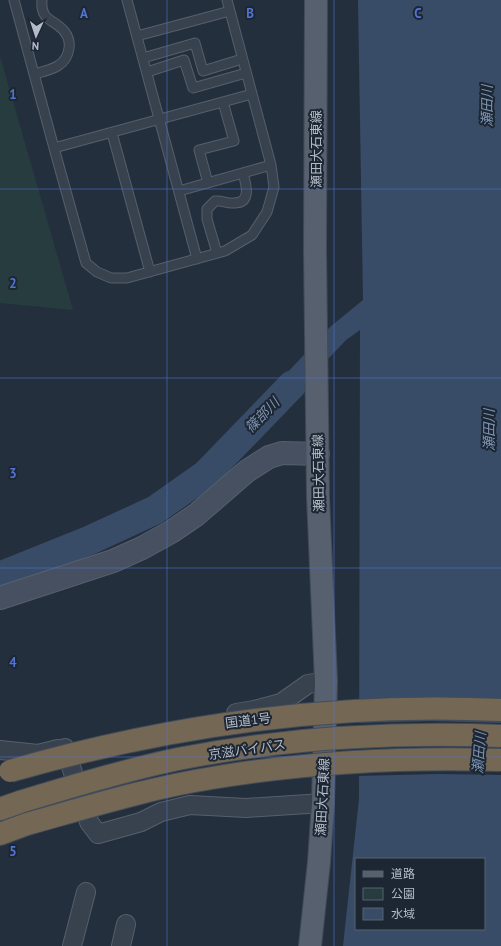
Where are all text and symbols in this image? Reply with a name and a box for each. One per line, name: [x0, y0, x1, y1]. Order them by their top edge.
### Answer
text: A: [80, 5, 88, 22]
text: B: [246, 5, 254, 22]
text: C: [414, 5, 422, 22]
north arrow: [16, 16, 56, 56]
text: N: [31, 39, 39, 53]
water label: 瀬田川: [478, 83, 496, 127]
text: 1: [9, 86, 17, 103]
street label: 瀬田大石東線: [308, 110, 325, 188]
text: 2: [9, 275, 17, 292]
water label: 篠部川: [241, 392, 284, 436]
water label: 瀬田川: [480, 407, 498, 451]
street label: 瀬田大石東線: [309, 434, 328, 512]
text: 3: [9, 465, 17, 482]
text: 4: [9, 654, 17, 671]
street label: 国道1号: [224, 709, 272, 732]
water label: 瀬田川: [469, 729, 490, 775]
street label: 京滋バイパス: [207, 736, 287, 763]
street label: 瀬田大石東線: [312, 758, 333, 836]
text: 5: [9, 843, 17, 860]
legend: [355, 858, 485, 930]
text: 道路: [391, 866, 415, 881]
text: 公園: [391, 886, 415, 901]
text: 水域: [391, 906, 415, 921]

